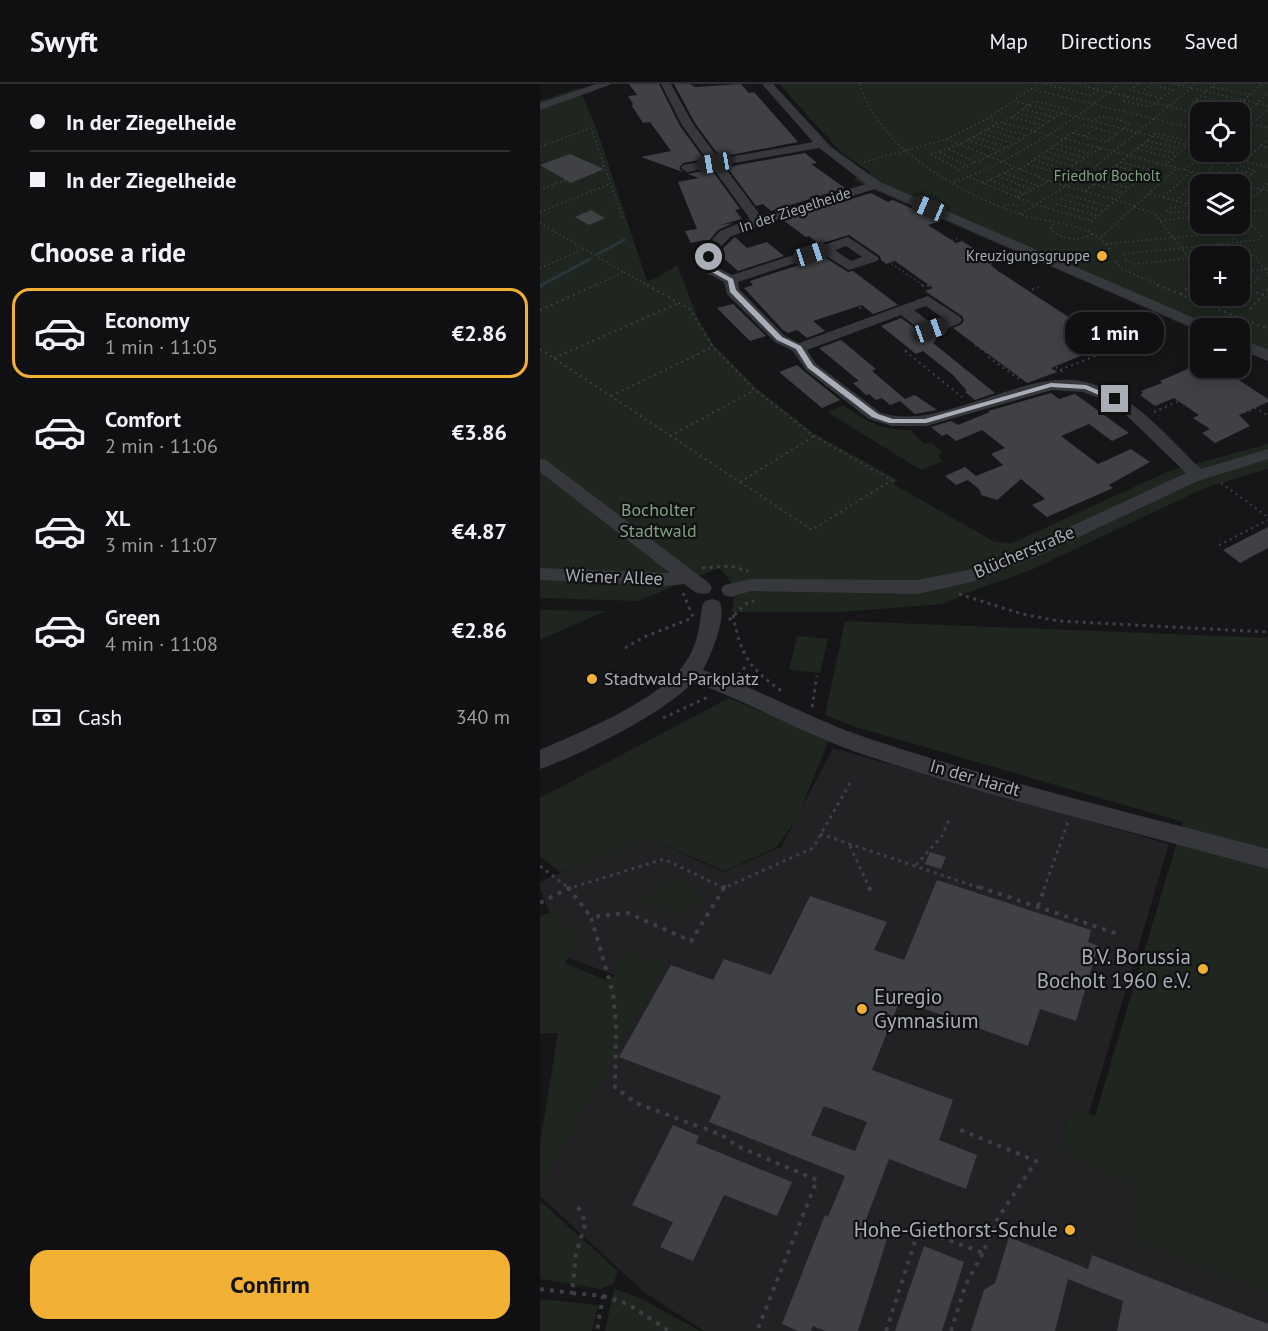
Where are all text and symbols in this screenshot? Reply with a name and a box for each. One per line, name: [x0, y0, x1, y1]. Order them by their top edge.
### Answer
text: Swyft: [30, 23, 98, 60]
text: Map: [989, 28, 1028, 55]
text: Directions: [1061, 28, 1152, 55]
text: Saved: [1185, 28, 1238, 55]
map controls: [1190, 102, 1250, 378]
button: locate: [1190, 102, 1250, 162]
text: In der Ziegelheide: [66, 108, 236, 136]
car: [696, 151, 734, 175]
text: In der Ziegelheide: [66, 166, 236, 194]
park label: Friedhof Bocholt: [1054, 166, 1160, 185]
button: layers: [1190, 174, 1250, 234]
street label: In der Ziegelheide: [737, 183, 853, 237]
car: [909, 193, 949, 223]
text: Choose a ride: [30, 235, 186, 269]
car: [791, 240, 831, 268]
route start: [695, 243, 722, 270]
place label: Kreuzigungsgruppe: [966, 246, 1090, 265]
button: +: [1190, 246, 1250, 306]
marker: Kreuzigungsgruppe: [1095, 249, 1109, 263]
icon: car: [33, 306, 87, 360]
text: Economy: [105, 306, 189, 334]
callout: 1 min: [1066, 312, 1164, 354]
car: [910, 315, 950, 345]
button: −: [1190, 318, 1250, 378]
text: €2.86: [452, 319, 507, 347]
text: 1 min: [1090, 320, 1139, 346]
text: 1 min · 11:05: [105, 334, 218, 360]
route end: [1101, 385, 1128, 412]
icon: car: [33, 405, 87, 459]
text: Comfort: [105, 405, 181, 433]
text: €3.86: [452, 418, 507, 446]
text: 2 min · 11:06: [105, 433, 218, 459]
park label: Bocholter Stadtwald: [619, 498, 697, 542]
icon: car: [33, 504, 87, 558]
text: XL: [105, 504, 130, 532]
text: €4.87: [452, 517, 507, 545]
street label: Blücherstraße: [970, 520, 1078, 583]
text: 3 min · 11:07: [105, 532, 218, 558]
street label: Wiener Allee: [565, 563, 663, 590]
icon: car: [33, 603, 87, 657]
text: Green: [105, 603, 160, 631]
text: €2.86: [452, 616, 507, 644]
text: 4 min · 11:08: [105, 631, 218, 657]
place label: Stadtwald-Parkplatz: [604, 667, 759, 690]
marker: Stadtwald-Parkplatz: [585, 672, 599, 686]
icon: cash: [30, 701, 63, 734]
text: Cash: [78, 703, 122, 731]
text: 340 m: [456, 704, 510, 730]
street label: In der Hardt: [927, 754, 1023, 801]
place label: B.V. Borussia Bocholt 1960 e.V.: [1037, 943, 1191, 994]
marker: B.V. Borussia Bocholt 1960 e.V.: [1196, 962, 1210, 976]
place label: Euregio Gymnasium: [874, 983, 978, 1034]
marker: Euregio Gymnasium: [855, 1002, 869, 1016]
place label: Hohe-Giethorst-Schule: [854, 1216, 1058, 1243]
marker: Hohe-Giethorst-Schule: [1063, 1223, 1077, 1237]
button: Confirm: [30, 1250, 510, 1319]

